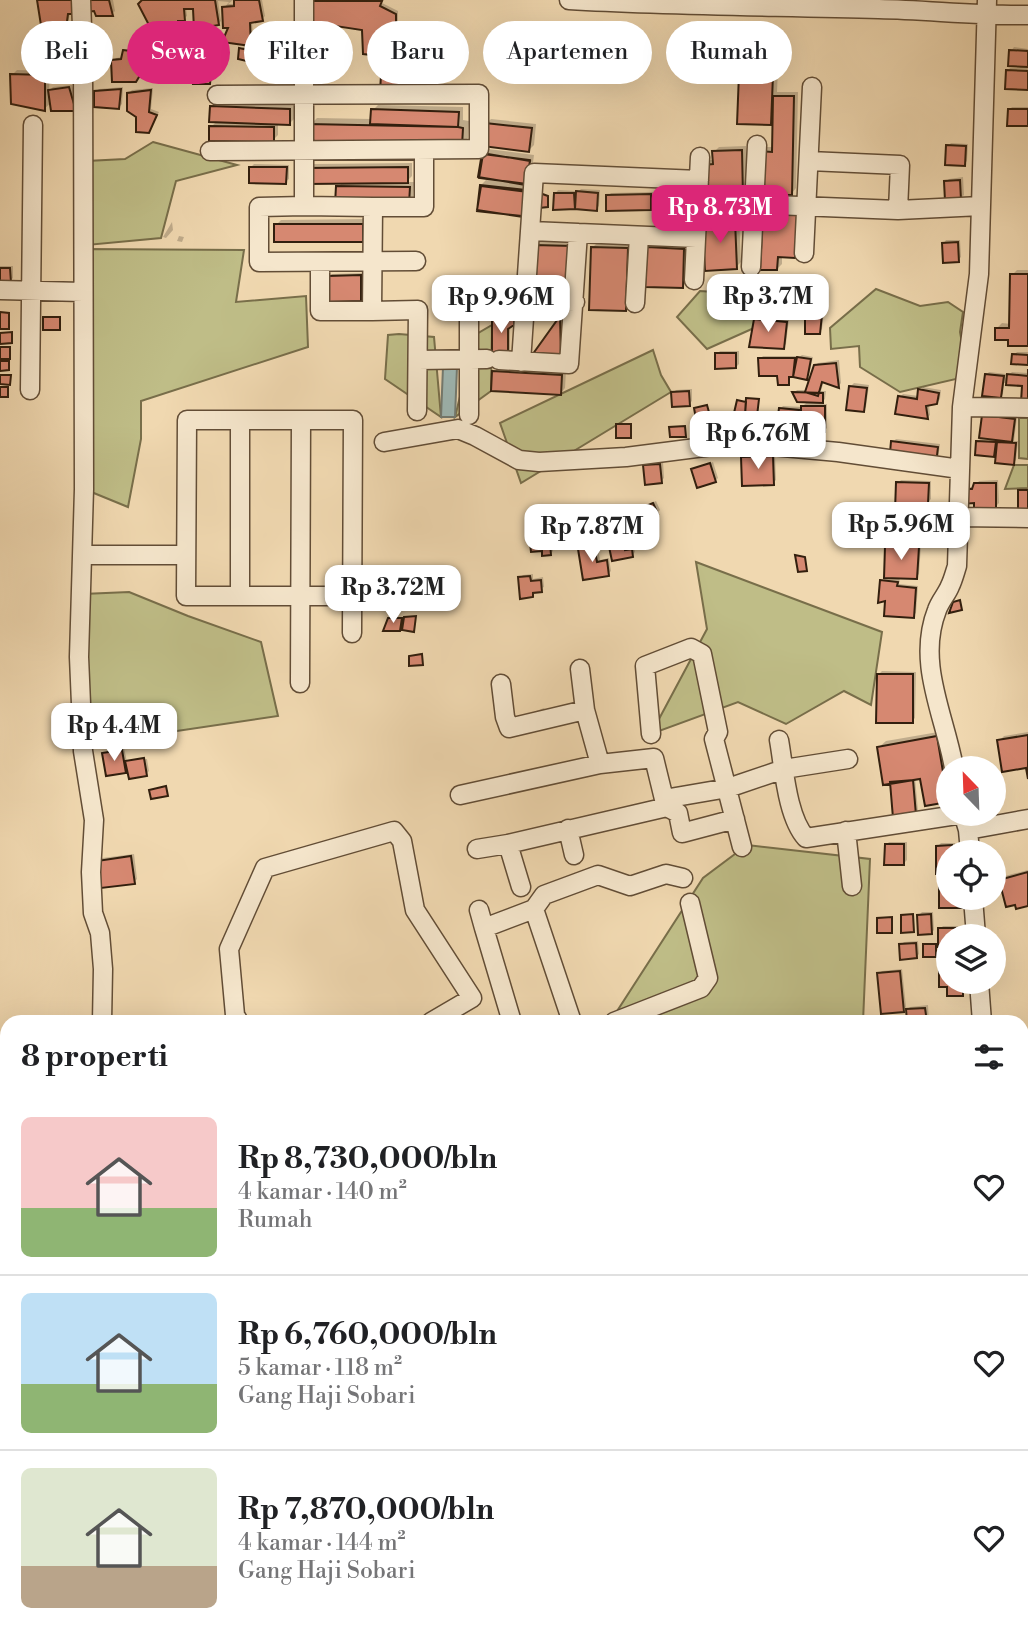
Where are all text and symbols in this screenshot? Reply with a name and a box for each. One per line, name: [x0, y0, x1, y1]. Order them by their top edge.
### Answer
chip: Beli: [21, 21, 113, 84]
chip: Sewa: [127, 21, 230, 84]
chip: Filter: [244, 21, 353, 84]
chip: Baru: [367, 21, 469, 84]
chip: Apartemen: [483, 21, 652, 84]
chip: Rumah: [666, 21, 792, 84]
pin: Rp 8.73M: [648, 186, 792, 245]
text: Rp 8.73M: [668, 194, 772, 222]
pin: Rp 3.7M: [703, 274, 833, 334]
pin: Rp 9.96M: [429, 276, 573, 335]
text: Rp 3.7M: [723, 283, 813, 311]
text: Rp 9.96M: [448, 284, 554, 312]
pin: Rp 6.76M: [686, 412, 830, 471]
text: Rp 6.76M: [706, 420, 810, 448]
pin: Rp 5.96M: [829, 503, 973, 562]
pin: Rp 7.87M: [520, 504, 664, 564]
text: Rp 5.96M: [848, 511, 954, 539]
text: Rp 7.87M: [540, 513, 644, 541]
pin: Rp 3.72M: [321, 566, 465, 625]
text: Rp 3.72M: [341, 574, 445, 602]
pin: Rp 4.4M: [49, 704, 179, 763]
text: Rp 4.4M: [67, 712, 161, 740]
north arrow: [936, 756, 1006, 826]
map controls: [936, 756, 1006, 994]
button: locate: [936, 840, 1006, 910]
button: layers: [936, 924, 1006, 994]
text: 8 properti: [21, 1038, 168, 1076]
icon: filters: [970, 1038, 1008, 1076]
text: Rp 8,730,000/bln: [238, 1140, 497, 1178]
icon: home: [77, 1145, 161, 1229]
icon: heart: [970, 1168, 1008, 1206]
text: 4 kamar · 140 m²: [238, 1178, 407, 1206]
text: Rumah: [238, 1206, 313, 1234]
text: Rp 6,760,000/bln: [238, 1316, 497, 1354]
icon: home: [77, 1321, 161, 1405]
icon: heart: [970, 1344, 1008, 1382]
text: 5 kamar · 118 m²: [238, 1354, 402, 1382]
text: Gang Haji Sobari: [238, 1382, 416, 1410]
text: Rp 7,870,000/bln: [238, 1491, 494, 1529]
icon: home: [77, 1496, 161, 1580]
icon: heart: [970, 1519, 1008, 1557]
text: 4 kamar · 144 m²: [238, 1529, 406, 1557]
text: Gang Haji Sobari: [238, 1557, 416, 1585]

